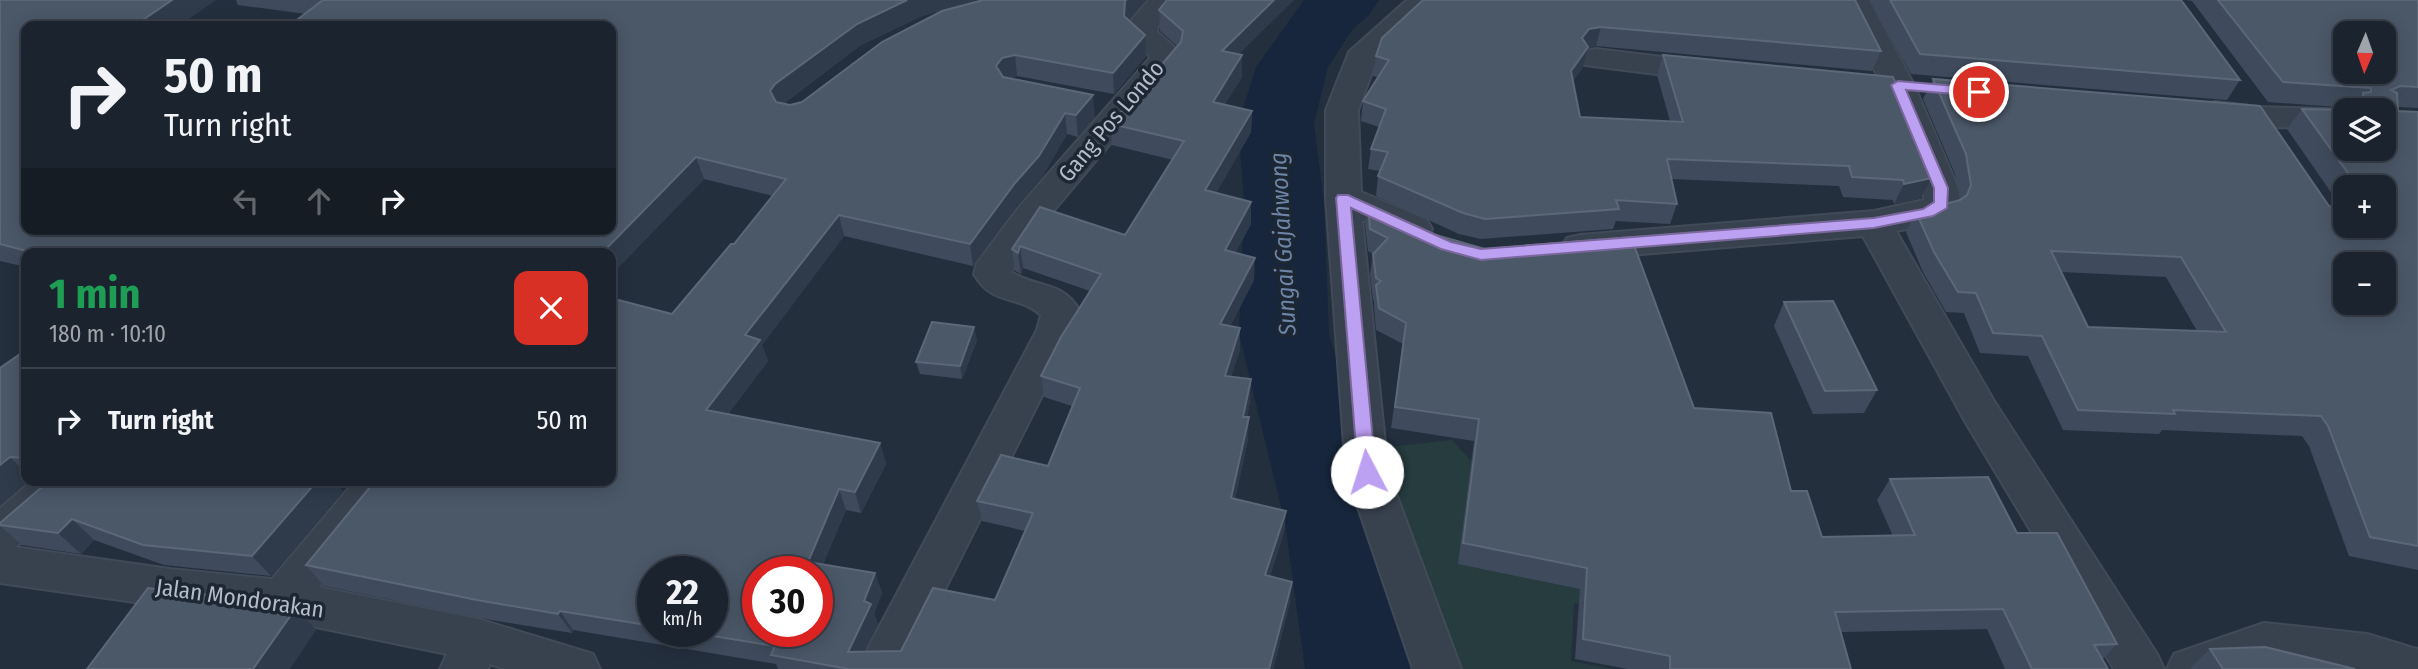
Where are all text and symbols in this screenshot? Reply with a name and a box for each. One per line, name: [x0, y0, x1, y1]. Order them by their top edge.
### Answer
north arrow: [2333, 21, 2396, 84]
map controls: [2333, 21, 2396, 315]
text: 50 m: [164, 46, 262, 105]
icon: right: [49, 49, 140, 140]
street label: Gang Pos Londo: [1052, 55, 1170, 187]
pin: [1949, 62, 2009, 122]
icon: arrive: [1960, 73, 1998, 111]
button: layers: [2333, 98, 2396, 161]
text: Turn right: [164, 106, 291, 144]
water label: Sungai Gajahwong: [1264, 152, 1302, 337]
button: +: [2333, 175, 2396, 238]
icon: left: [227, 182, 265, 220]
icon: ahead: [300, 182, 338, 220]
icon: right: [373, 182, 411, 220]
button: −: [2333, 252, 2396, 315]
text: 1 min: [49, 269, 140, 319]
button: close: [514, 271, 588, 345]
text: 180 m · 10:10: [49, 320, 166, 348]
icon: right: [49, 402, 87, 440]
text: Turn right: [108, 405, 214, 436]
text: 50 m: [536, 405, 588, 436]
position arrow: [1330, 435, 1404, 509]
speed limit sign: 30: [742, 556, 833, 647]
text: 22: [666, 571, 699, 613]
street label: Jalan Mondorakan: [154, 572, 326, 624]
text: km/h: [662, 608, 703, 630]

